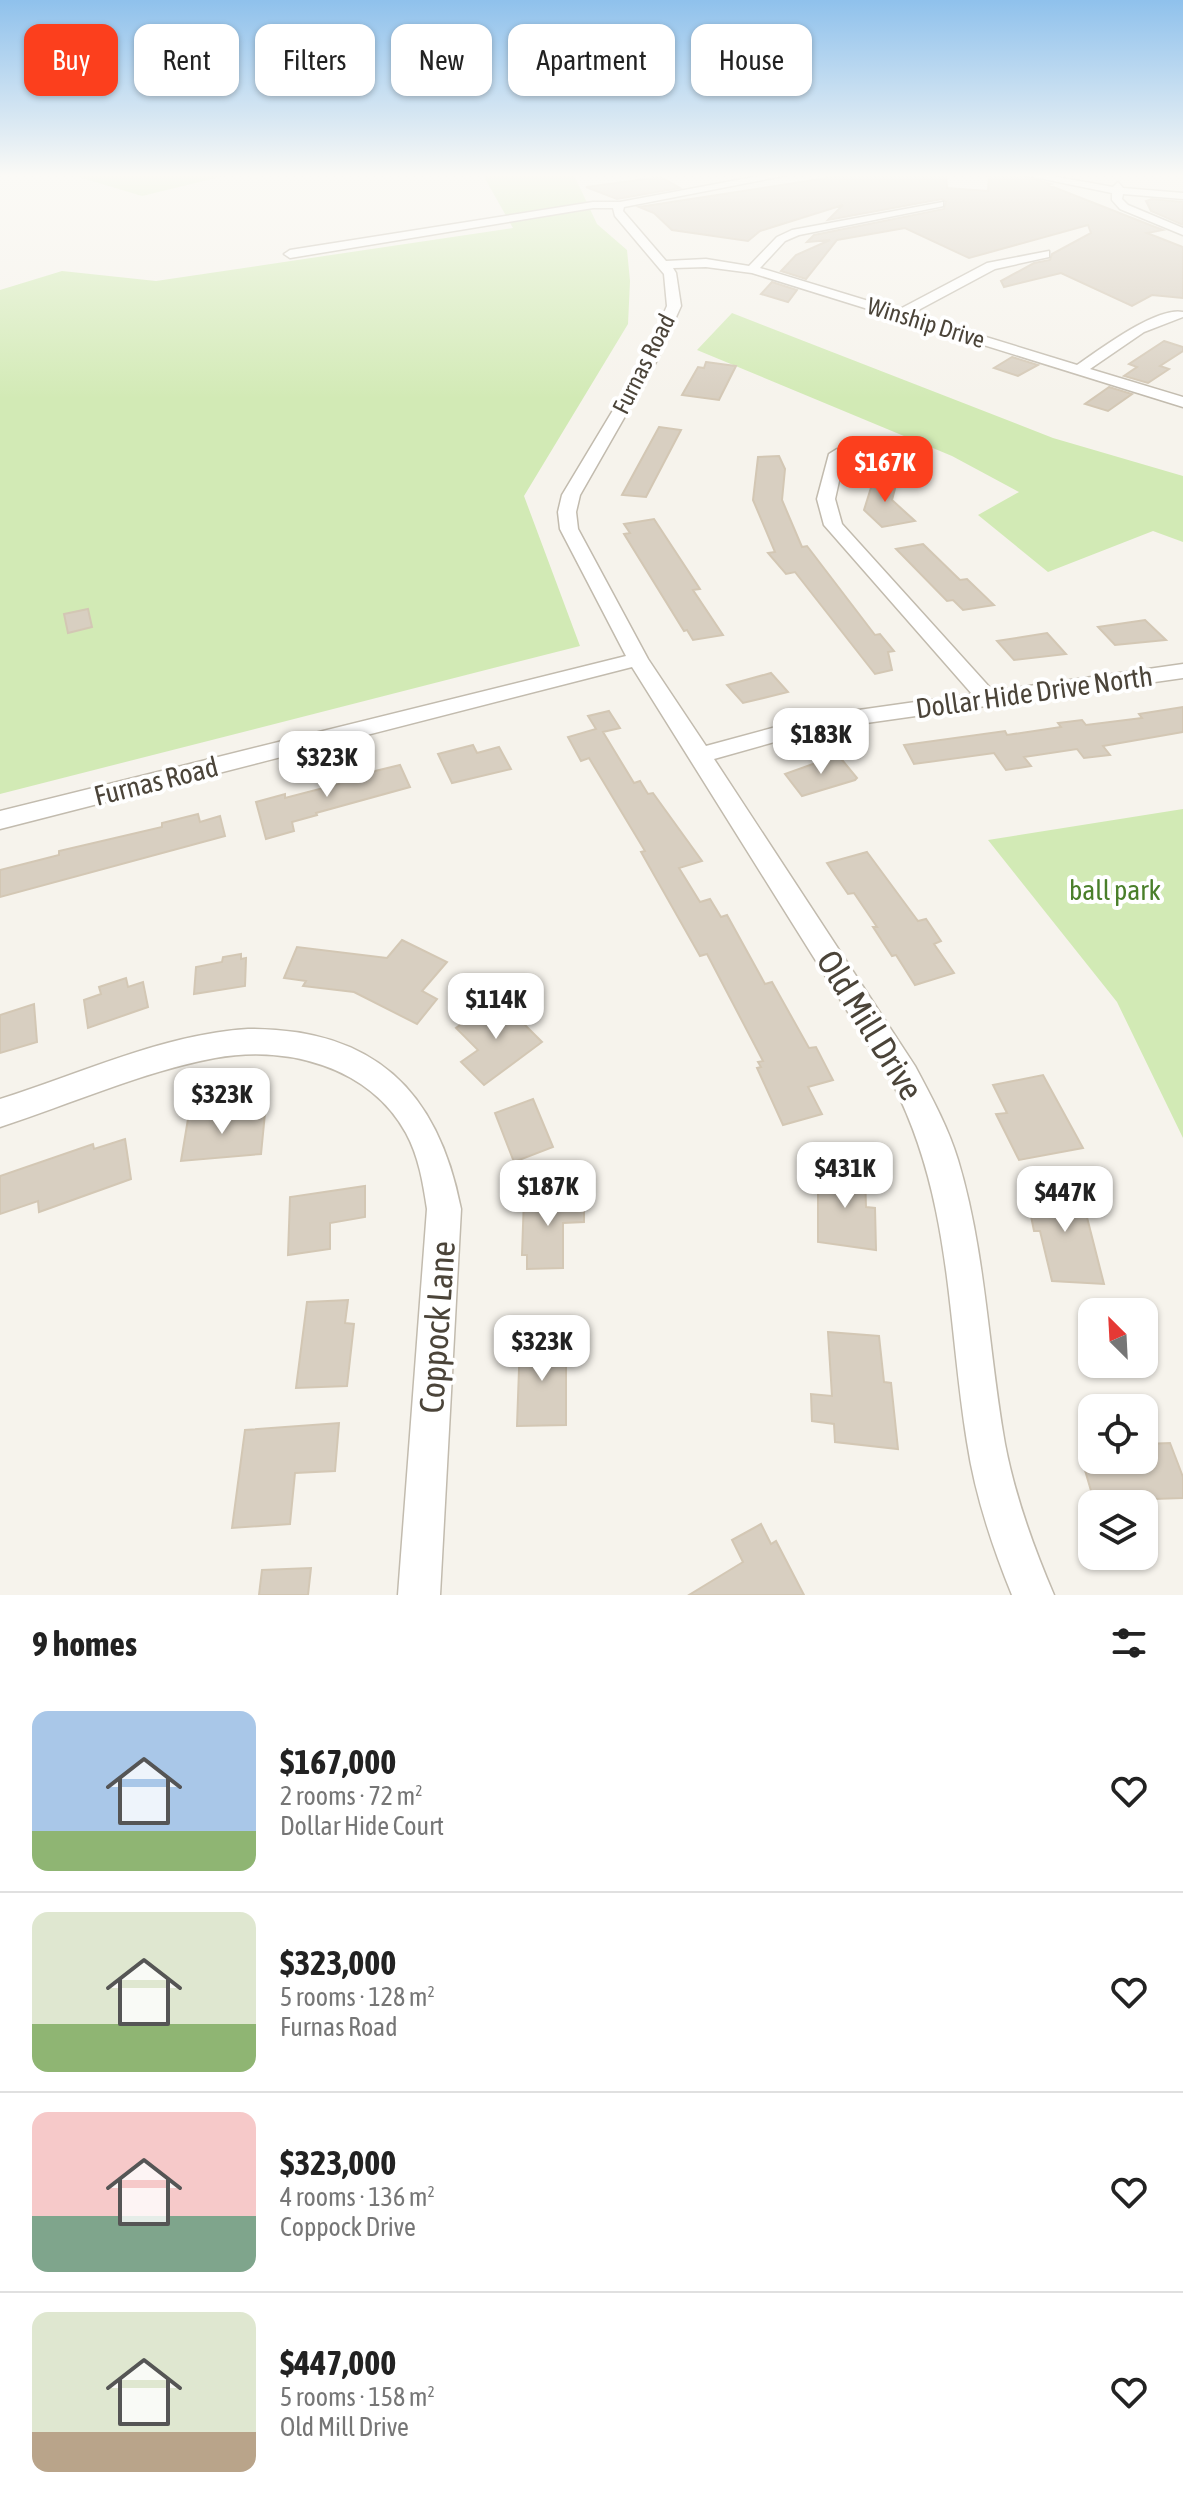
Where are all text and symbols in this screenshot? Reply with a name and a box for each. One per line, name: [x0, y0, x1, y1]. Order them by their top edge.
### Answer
chip: Buy: [24, 24, 118, 96]
chip: Rent: [134, 24, 239, 96]
chip: Filters: [255, 24, 375, 96]
chip: New: [391, 24, 492, 96]
chip: Apartment: [508, 24, 675, 96]
chip: House: [691, 24, 812, 96]
street label: Winship Drive: [864, 292, 988, 353]
street label: Furnas Road: [607, 309, 680, 418]
pin: $167K: [829, 436, 941, 504]
text: $167K: [855, 447, 915, 477]
street label: Dollar Hide Drive North: [914, 660, 1154, 724]
pin: $183K: [765, 708, 877, 776]
text: $183K: [791, 719, 851, 749]
pin: $323K: [271, 731, 383, 799]
text: $323K: [297, 742, 357, 772]
street label: Furnas Road: [91, 750, 221, 812]
park label: ball park: [1069, 874, 1161, 906]
street label: Old Mill Drive: [809, 943, 932, 1107]
pin: $114K: [440, 973, 552, 1041]
text: $114K: [466, 984, 526, 1014]
pin: $323K: [166, 1068, 278, 1136]
text: $323K: [192, 1079, 252, 1109]
pin: $431K: [789, 1142, 901, 1210]
text: $431K: [815, 1153, 875, 1183]
pin: $187K: [492, 1160, 604, 1228]
pin: $447K: [1009, 1166, 1121, 1234]
text: $187K: [518, 1171, 578, 1201]
text: $447K: [1035, 1177, 1095, 1207]
street label: Coppock Lane: [411, 1240, 462, 1414]
north arrow: [1078, 1298, 1158, 1378]
map controls: [1078, 1298, 1158, 1570]
pin: $323K: [486, 1315, 598, 1383]
text: $323K: [512, 1326, 572, 1356]
button: locate: [1078, 1394, 1158, 1474]
button: layers: [1078, 1490, 1158, 1570]
icon: filters: [1107, 1621, 1151, 1665]
text: 9 homes: [32, 1624, 137, 1663]
text: $167,000: [280, 1742, 396, 1781]
icon: home: [96, 1743, 192, 1839]
icon: heart: [1107, 1769, 1151, 1813]
text: 2 rooms · 72 m²: [280, 1781, 422, 1811]
text: Dollar Hide Court: [280, 1811, 444, 1841]
text: $323,000: [280, 1943, 396, 1982]
icon: home: [96, 1944, 192, 2040]
icon: heart: [1107, 1970, 1151, 2014]
text: 5 rooms · 128 m²: [280, 1982, 435, 2012]
text: Furnas Road: [280, 2012, 398, 2042]
text: $323,000: [280, 2143, 396, 2182]
icon: home: [96, 2144, 192, 2240]
icon: heart: [1107, 2170, 1151, 2214]
text: 4 rooms · 136 m²: [280, 2182, 435, 2212]
text: Coppock Drive: [280, 2212, 416, 2242]
text: $447,000: [280, 2343, 396, 2382]
icon: home: [96, 2344, 192, 2440]
icon: heart: [1107, 2370, 1151, 2414]
text: 5 rooms · 158 m²: [280, 2382, 435, 2412]
text: Old Mill Drive: [280, 2412, 409, 2442]

